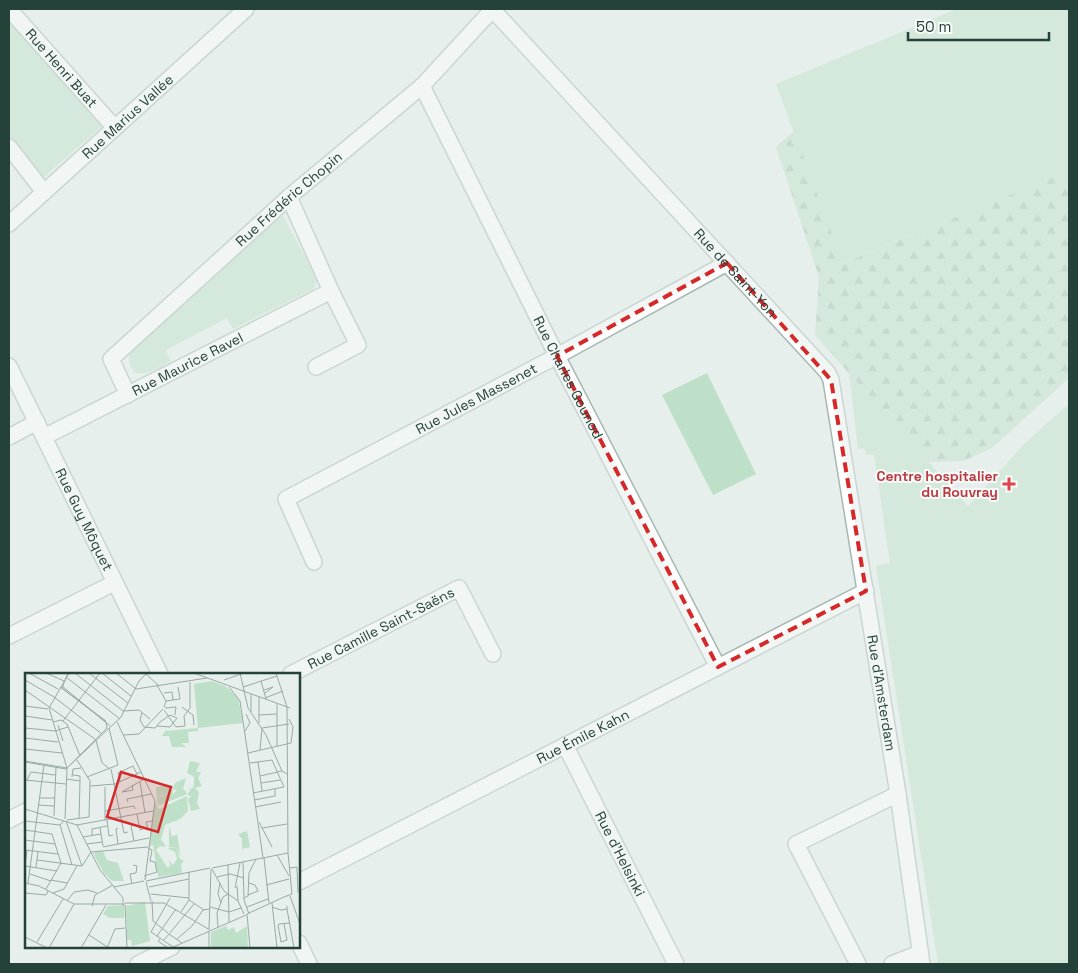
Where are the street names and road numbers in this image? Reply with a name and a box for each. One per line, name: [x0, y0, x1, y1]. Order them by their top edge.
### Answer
street label: Rue Henri Buat: [22, 25, 101, 111]
street label: Rue Marius Vallée: [78, 70, 177, 163]
street label: Rue Frédéric Chopin: [232, 148, 346, 250]
street label: Rue de Saint-Yon: [690, 225, 781, 321]
street label: Rue Charles Gounod: [529, 313, 607, 442]
street label: Rue Maurice Ravel: [129, 328, 246, 400]
street label: Rue Jules Massenet: [412, 359, 540, 438]
street label: Rue Guy Môquet: [51, 465, 117, 574]
street label: Rue Camille Saint-Saëns: [304, 583, 457, 673]
street label: Rue d'Amsterdam: [863, 634, 900, 752]
street label: Rue Émile Kahn: [533, 705, 632, 768]
street label: Rue d'Helsinki: [591, 808, 649, 899]

